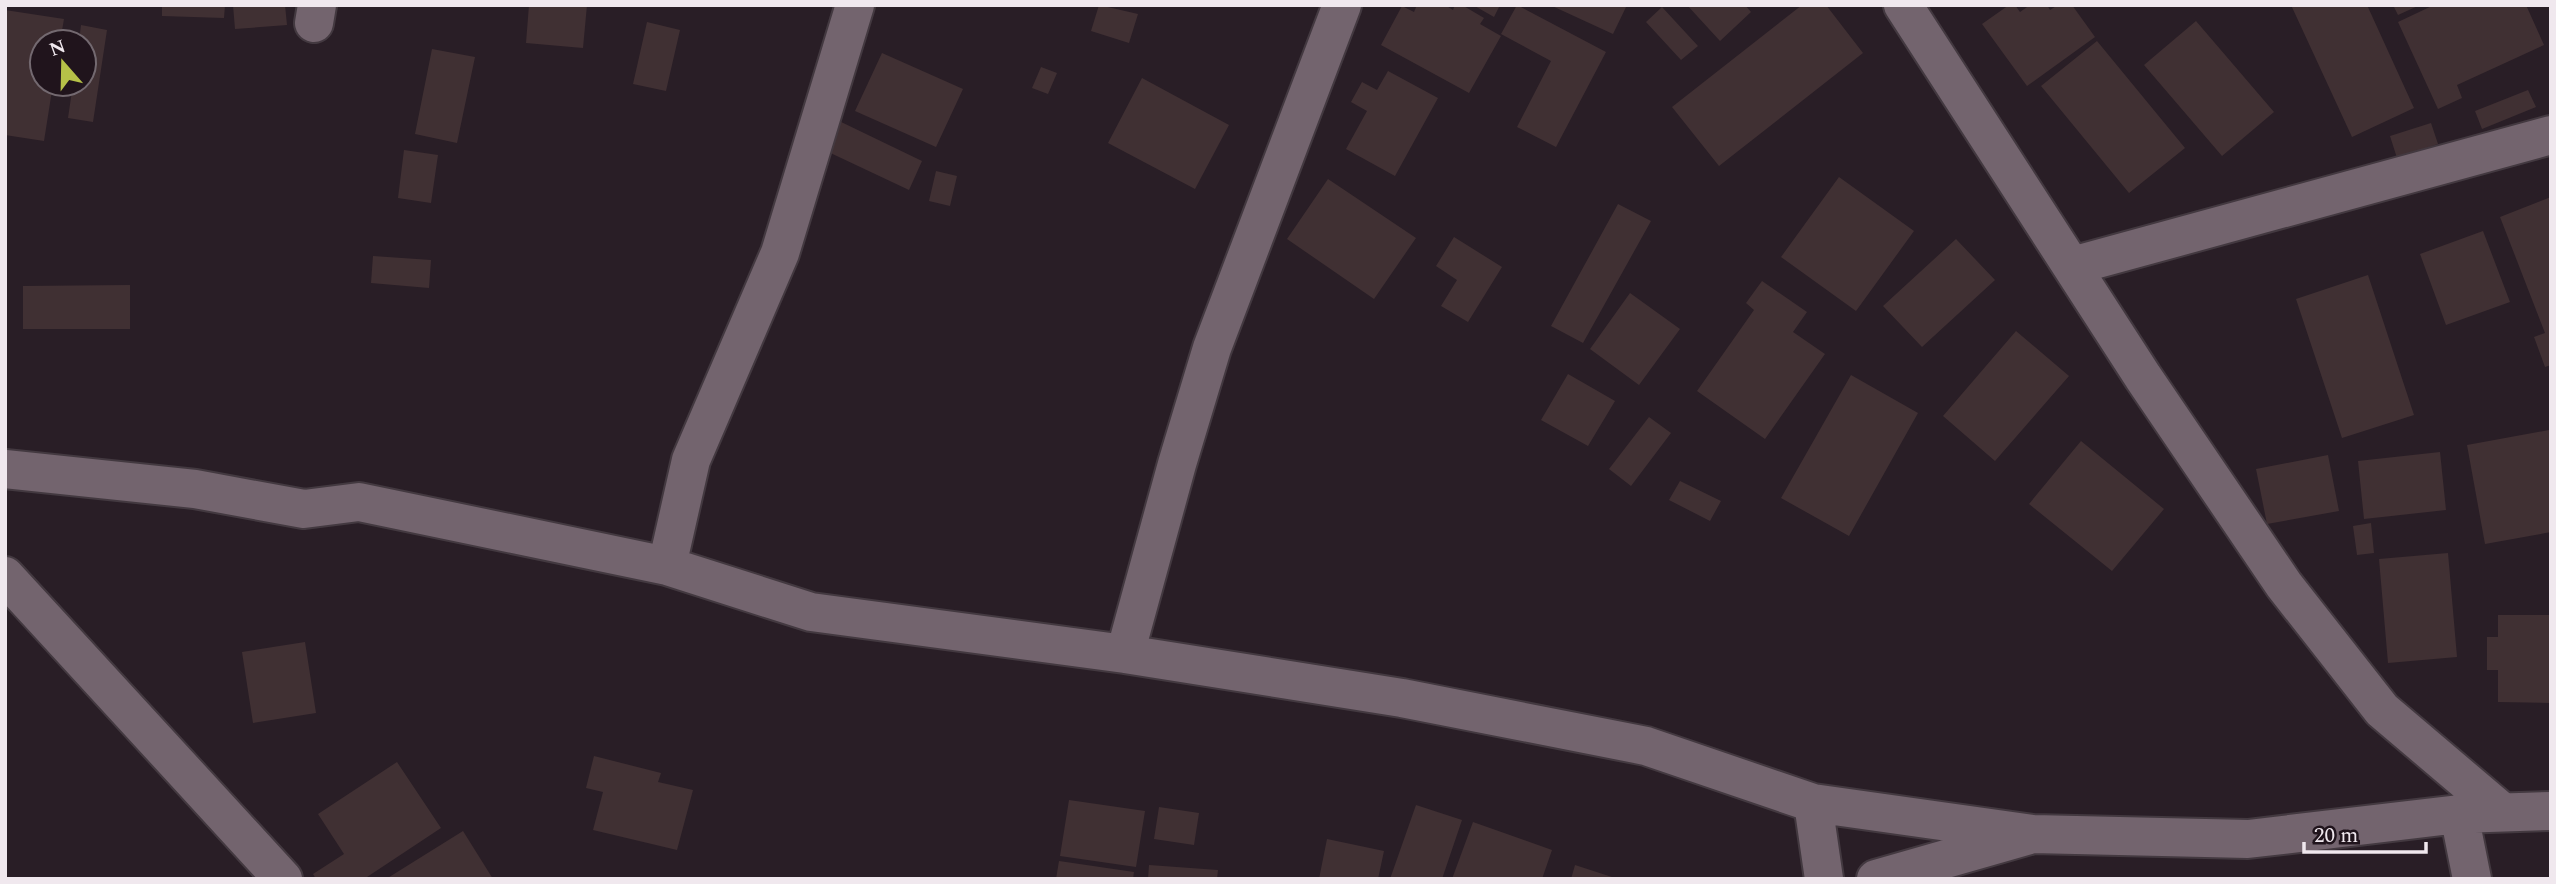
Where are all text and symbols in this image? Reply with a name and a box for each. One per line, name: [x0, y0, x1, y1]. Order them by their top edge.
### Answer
north arrow: [28, 28, 98, 98]
text: N: [45, 32, 70, 65]
scale bar: [2304, 810, 2426, 854]
text: 20 m: [2314, 820, 2358, 852]

